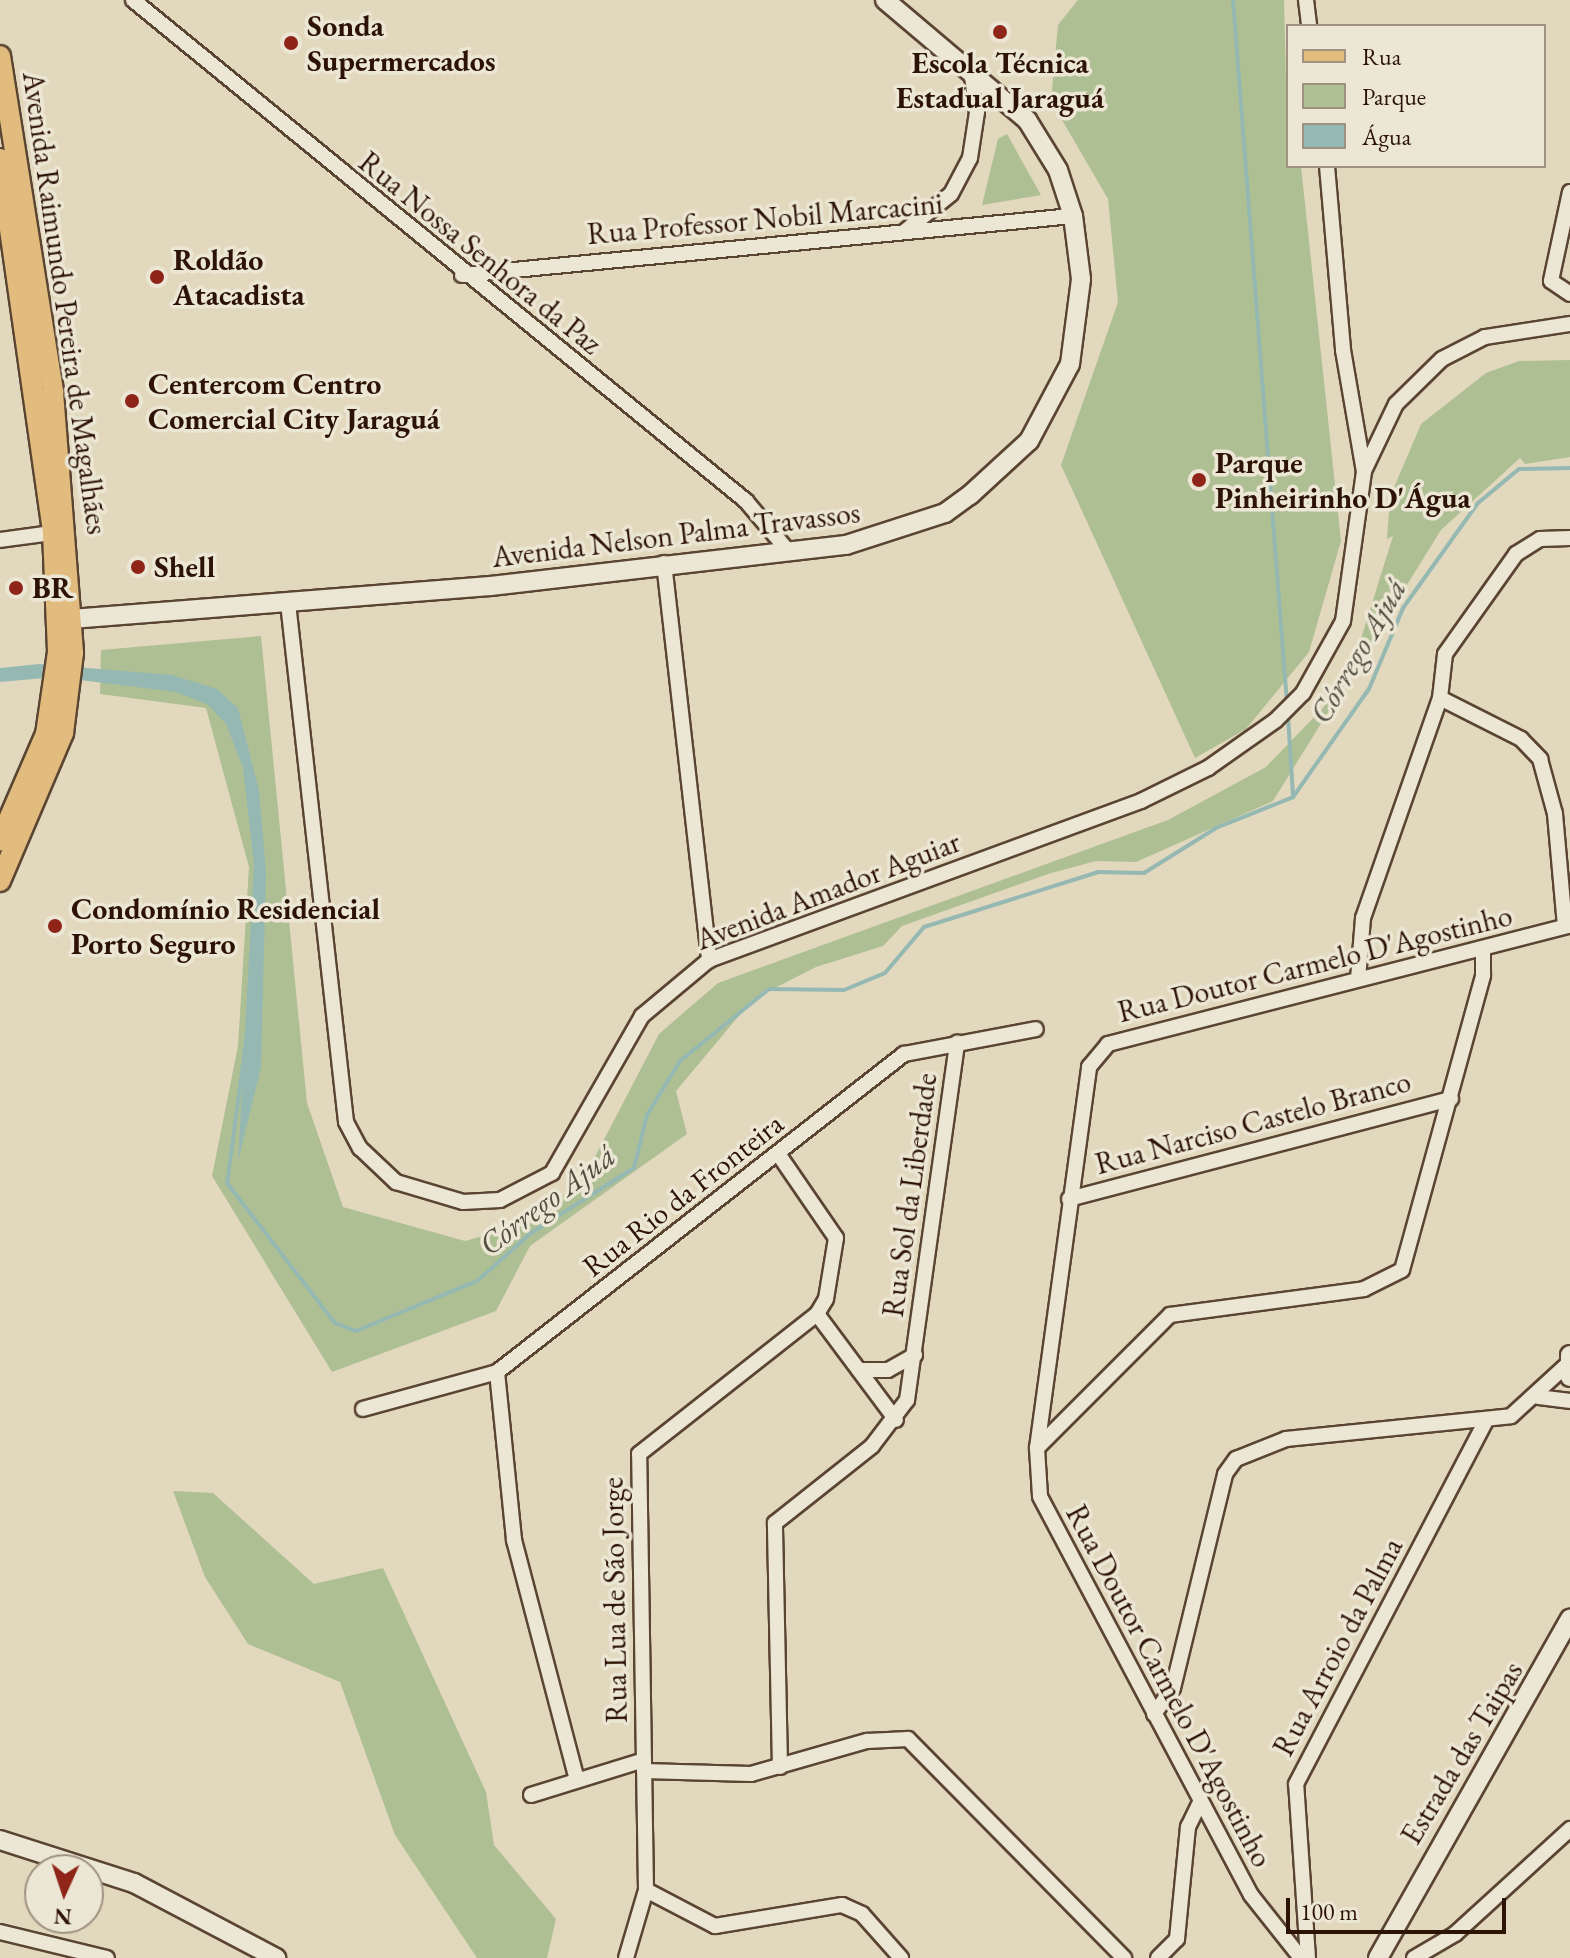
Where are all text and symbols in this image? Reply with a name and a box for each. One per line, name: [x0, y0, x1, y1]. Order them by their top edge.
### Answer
place label: Sonda Supermercados: [307, 8, 496, 78]
marker: Escola Técnica Estadual Jaraguá: [991, 23, 1009, 41]
legend: [1286, 24, 1546, 168]
marker: Sonda Supermercados: [282, 34, 300, 52]
text: Rua: [1362, 41, 1401, 72]
place label: Escola Técnica Estadual Jaraguá: [896, 45, 1104, 116]
street label: Avenida Raimundo Pereira de Magalhães: [15, 69, 115, 537]
text: Parque: [1362, 81, 1426, 112]
text: Água: [1362, 121, 1411, 152]
street label: Rua Nossa Senhora da Paz: [351, 144, 609, 362]
street label: Rua Professor Nobil Marcacini: [586, 186, 944, 252]
place label: Roldão Atacadista: [173, 242, 305, 312]
marker: Roldão Atacadista: [148, 268, 166, 286]
place label: Centercom Centro Comercial City Jaraguá: [148, 366, 440, 436]
marker: Centercom Centro Comercial City Jaraguá: [123, 392, 141, 410]
place label: Parque Pinheirinho D'Água: [1215, 445, 1471, 516]
marker: Parque Pinheirinho D'Água: [1190, 471, 1208, 489]
street label: Avenida Nelson Palma Travassos: [490, 495, 862, 575]
place label: Shell: [154, 549, 215, 585]
marker: Shell: [129, 558, 147, 576]
place label: BR: [32, 570, 74, 606]
water label: Córrego Ajuá: [1301, 572, 1415, 730]
marker: BR: [7, 579, 25, 597]
street label: Avenida Amador Aguiar: [691, 824, 965, 958]
place label: Condomínio Residencial Porto Seguro: [71, 891, 380, 962]
street label: Rua Doutor Carmelo D'Agostinho: [1114, 898, 1516, 1030]
marker: Condomínio Residencial Porto Seguro: [46, 917, 64, 935]
street label: Rua Narciso Castelo Branco: [1091, 1064, 1415, 1182]
street label: Rua Sol da Liberdade: [875, 1071, 945, 1319]
street label: Rua Rio da Fronteira: [576, 1106, 790, 1284]
water label: Córrego Ajuá: [471, 1136, 623, 1264]
street label: Rua Lua de São Jorge: [595, 1477, 635, 1723]
street label: Rua Doutor Carmelo D'Agostinho: [1058, 1499, 1280, 1873]
street label: Rua Arroio da Palma: [1265, 1532, 1411, 1762]
street label: Estrada das Taipas: [1393, 1655, 1531, 1851]
north arrow: [24, 1854, 104, 1934]
scale bar: [1290, 1882, 1510, 1932]
text: 100 m: [1300, 1896, 1358, 1927]
text: N: [53, 1902, 72, 1931]

